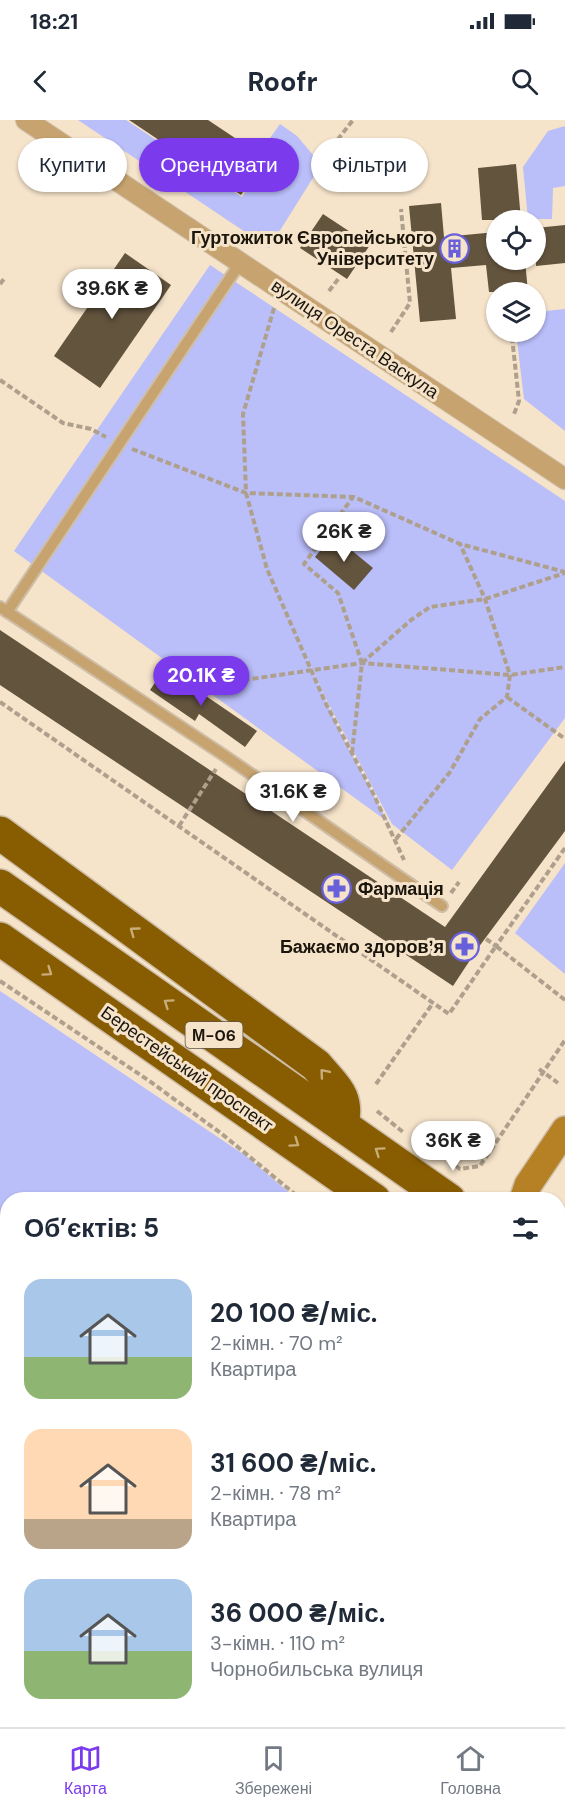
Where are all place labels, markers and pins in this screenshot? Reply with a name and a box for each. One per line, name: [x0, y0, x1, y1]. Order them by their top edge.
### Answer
place label: Гуртожиток Європейського Університету: [191, 226, 434, 271]
building icon: Гуртожиток Європейського Університету: [439, 232, 471, 264]
pin: 39.6K ₴: [57, 269, 167, 320]
pin: 26K ₴: [302, 512, 386, 563]
pin: 20.1K ₴: [146, 656, 256, 707]
pin: 31.6K ₴: [238, 772, 348, 823]
pharmacy icon: Фармація: [321, 873, 353, 905]
place label: Фармація: [358, 877, 444, 901]
pharmacy icon: Бажаємо здоровʼя: [449, 931, 481, 963]
place label: Бажаємо здоровʼя: [280, 935, 444, 959]
pin: 36K ₴: [411, 1121, 495, 1172]

